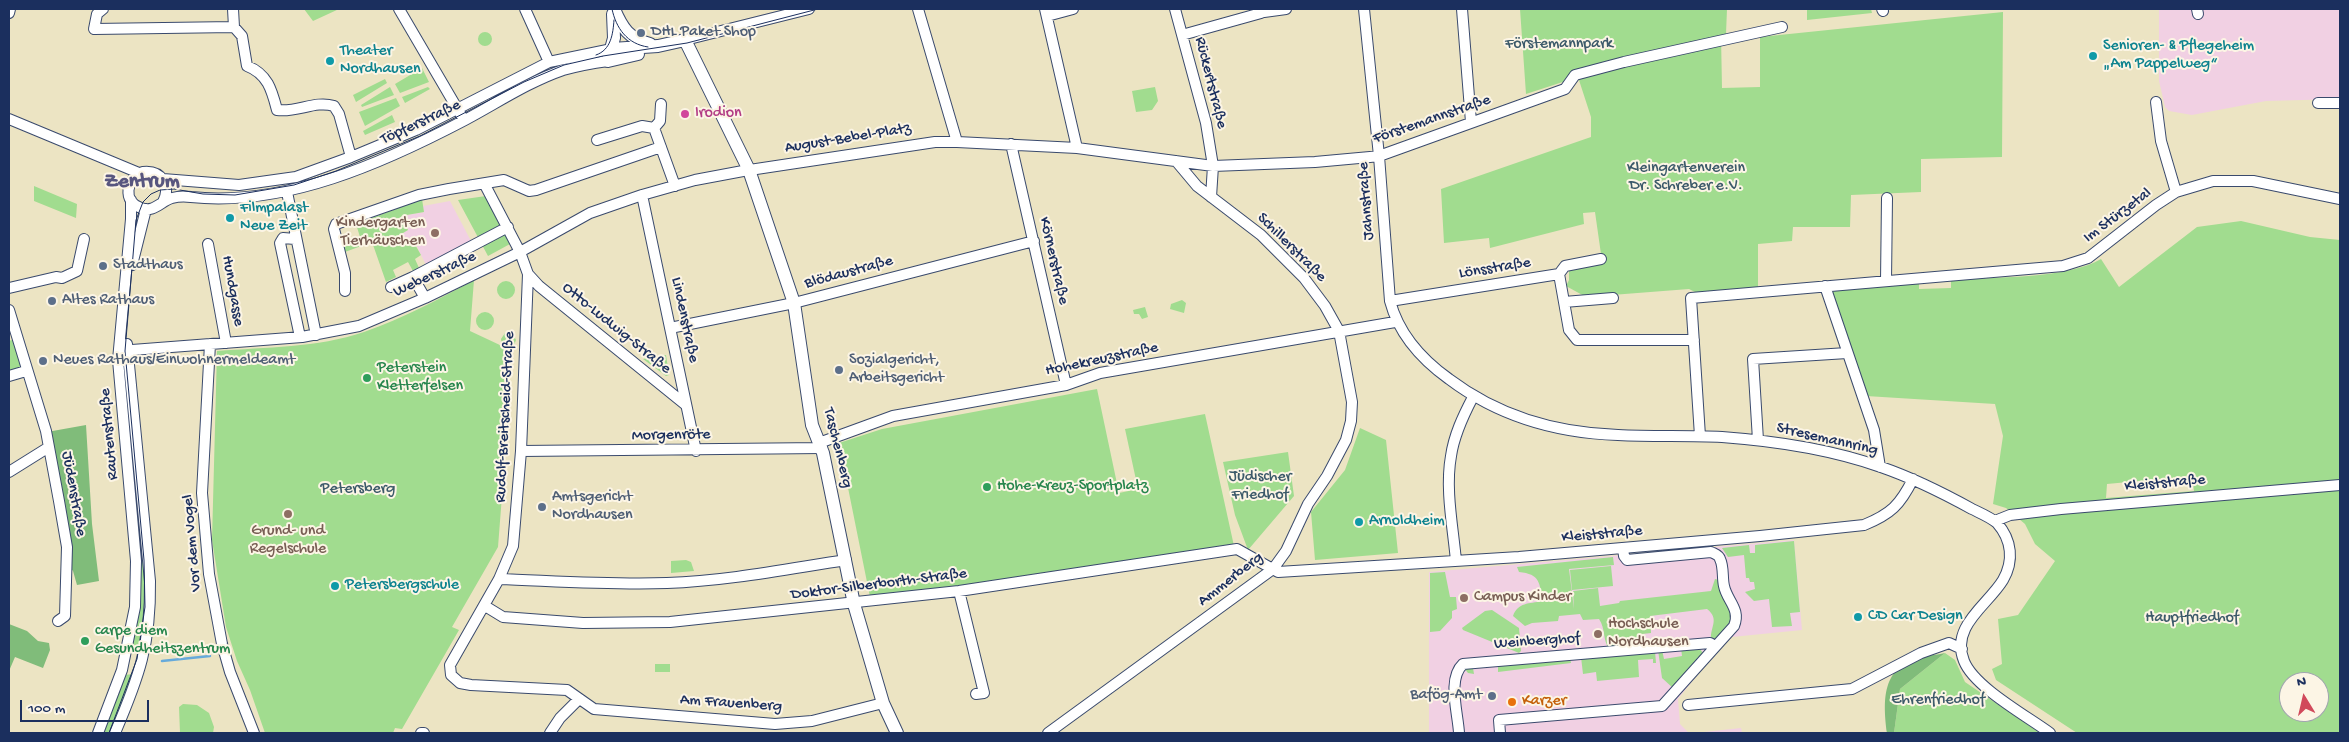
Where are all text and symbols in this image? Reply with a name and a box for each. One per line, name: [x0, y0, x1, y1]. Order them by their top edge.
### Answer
place label: DHL Paket Shop: [651, 23, 756, 43]
marker: DHL Paket Shop: [635, 27, 647, 39]
street label: Rückertstraße: [1189, 35, 1231, 131]
park label: Förstemannpark: [1505, 35, 1613, 55]
place label: Senioren- & Pflegeheim „Am Pappelweg“: [2103, 37, 2254, 75]
place label: Theater Nordhausen: [340, 42, 421, 80]
marker: Senioren- & Pflegeheim „Am Pappelweg“: [2087, 50, 2099, 62]
marker: Theater Nordhausen: [324, 55, 336, 67]
street label: Förstemannstraße: [1371, 91, 1493, 149]
street label: Töpferstraße: [378, 96, 464, 150]
place label: Irodion: [695, 104, 742, 124]
marker: Irodion: [679, 108, 691, 120]
street label: August-Bebel-Platz: [784, 120, 912, 158]
park label: Kleingartenverein Dr. Schreber e.V.: [1627, 159, 1745, 197]
street label: Jahnstraße: [1355, 161, 1379, 241]
district label: Zentrum: [104, 170, 180, 196]
street label: Im Stürzetal: [2080, 184, 2156, 248]
place label: Filmpalast Neue Zeit: [240, 199, 308, 237]
street label: Schillerstraße: [1252, 209, 1330, 287]
marker: Filmpalast Neue Zeit: [224, 212, 236, 224]
place label: Kindergarten Tierhäuschen: [336, 214, 425, 252]
street label: Körnerstraße: [1034, 215, 1072, 307]
marker: Kindergarten Tierhäuschen: [429, 227, 441, 239]
street label: Weberstraße: [391, 247, 479, 303]
street label: Blödaustraße: [803, 252, 895, 294]
street label: Hundgasse: [216, 254, 248, 328]
street label: Lönsstraße: [1458, 254, 1532, 284]
place label: Stadthaus: [113, 256, 183, 276]
marker: Stadthaus: [97, 260, 109, 272]
street label: Lindenstraße: [666, 275, 702, 365]
street label: Otto-Ludwig-Straße: [557, 279, 675, 379]
place label: Altes Rathaus: [62, 291, 154, 311]
marker: Altes Rathaus: [46, 295, 58, 307]
street label: Rudolf-Breitscheid-Straße: [492, 331, 520, 503]
street label: Hohekreuzstraße: [1044, 339, 1160, 381]
place label: Neues Rathaus/Einwohnermeldeamt: [53, 351, 295, 371]
place label: Sozialgericht, Arbeitsgericht: [849, 351, 944, 389]
marker: Neues Rathaus/Einwohnermeldeamt: [37, 355, 49, 367]
place label: Peterstein Kletterfelsen: [377, 359, 463, 397]
marker: Sozialgericht, Arbeitsgericht: [833, 364, 845, 376]
marker: Peterstein Kletterfelsen: [361, 372, 373, 384]
street label: Rautenstraße: [96, 387, 124, 481]
street label: Taschenberg: [818, 406, 856, 490]
street label: Stresemannring: [1775, 419, 1879, 461]
street label: Morgenröte: [631, 426, 711, 446]
street label: Jüdenstraße: [56, 450, 90, 538]
park label: Jüdischer Friedhof: [1229, 468, 1291, 506]
street label: Kleiststraße: [2124, 471, 2206, 497]
place label: Hohe-Kreuz-Sportplatz: [997, 477, 1148, 497]
park label: Petersberg: [321, 480, 395, 500]
marker: Hohe-Kreuz-Sportplatz: [981, 481, 993, 493]
place label: Amtsgericht Nordhausen: [552, 488, 633, 526]
street label: Vor dem Vogel: [179, 494, 207, 592]
marker: Amtsgericht Nordhausen: [536, 501, 548, 513]
marker: Grund- und Regelschule: [282, 508, 294, 520]
place label: Arnoldheim: [1369, 512, 1445, 532]
marker: Arnoldheim: [1353, 516, 1365, 528]
place label: Grund- und Regelschule: [250, 522, 326, 560]
street label: Kleiststraße: [1561, 522, 1643, 548]
street label: Ammerberg: [1195, 549, 1267, 611]
street label: Doktor-Silberborth-Straße: [790, 565, 968, 605]
place label: Petersbergschule: [345, 576, 459, 596]
marker: Petersbergschule: [329, 580, 341, 592]
place label: Campus Kinder: [1474, 588, 1571, 608]
marker: Campus Kinder: [1458, 592, 1470, 604]
place label: CD Car Design: [1868, 607, 1963, 627]
park label: Hauptfriedhof: [2145, 609, 2239, 629]
marker: CD Car Design: [1852, 611, 1864, 623]
place label: Hochschule Nordhausen: [1608, 615, 1689, 653]
place label: carpe diem Gesundheitszentrum: [95, 622, 230, 660]
marker: Hochschule Nordhausen: [1592, 628, 1604, 640]
street label: Weinberghof: [1493, 629, 1581, 655]
marker: carpe diem Gesundheitszentrum: [79, 635, 91, 647]
north arrow: [2279, 672, 2329, 722]
text: N: [2296, 674, 2308, 692]
place label: Bafög-Amt: [1410, 686, 1482, 706]
scale bar: [22, 690, 151, 722]
marker: Bafög-Amt: [1486, 690, 1498, 702]
street label: Am Frauenberg: [679, 691, 783, 717]
park label: Ehrenfriedhof: [1891, 691, 1985, 711]
place label: Karzer: [1522, 692, 1566, 712]
marker: Karzer: [1506, 696, 1518, 708]
text: 100 m: [28, 700, 65, 718]

